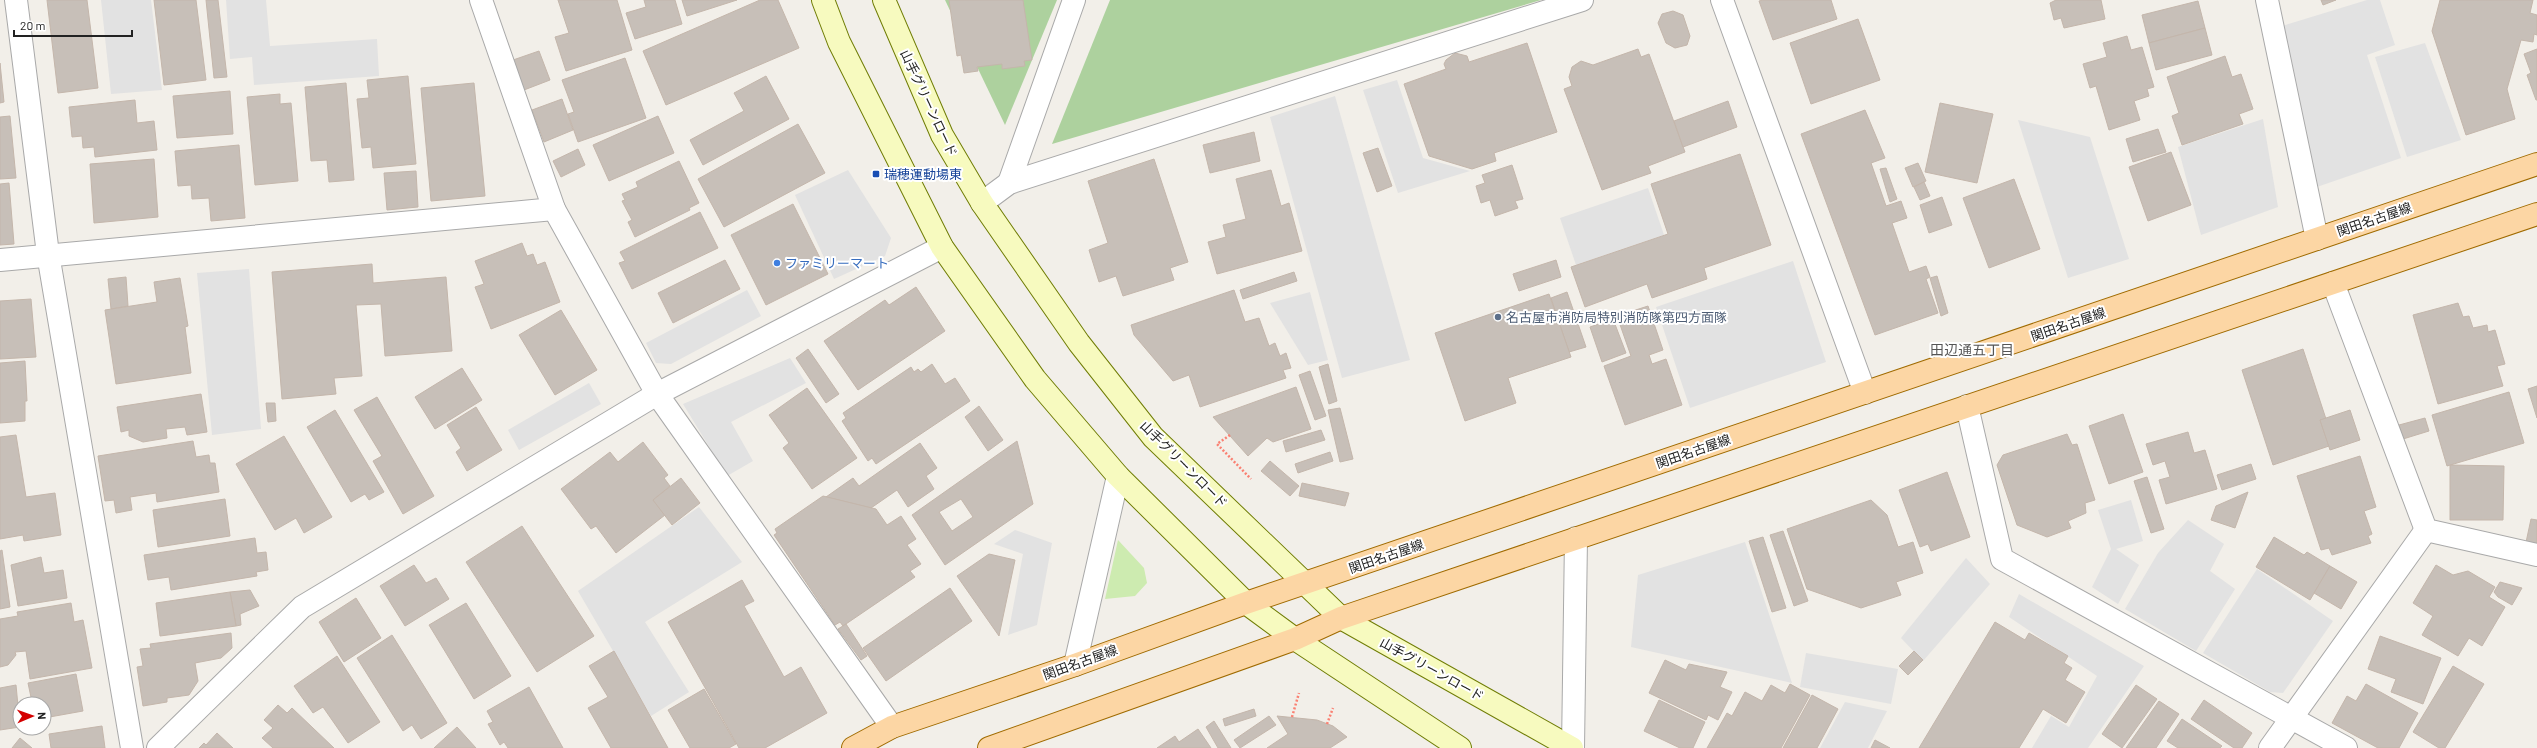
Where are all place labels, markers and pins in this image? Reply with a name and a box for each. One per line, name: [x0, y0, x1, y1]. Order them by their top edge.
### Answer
place label: 瑞穂運動場東: [884, 166, 962, 182]
marker: 瑞穂運動場東: [871, 169, 881, 179]
place label: ファミリーマート: [785, 255, 889, 271]
marker: ファミリーマート: [772, 258, 782, 268]
place label: 名古屋市消防局特別消防隊第四方面隊: [1506, 309, 1727, 325]
marker: 名古屋市消防局特別消防隊第四方面隊: [1493, 312, 1503, 322]

